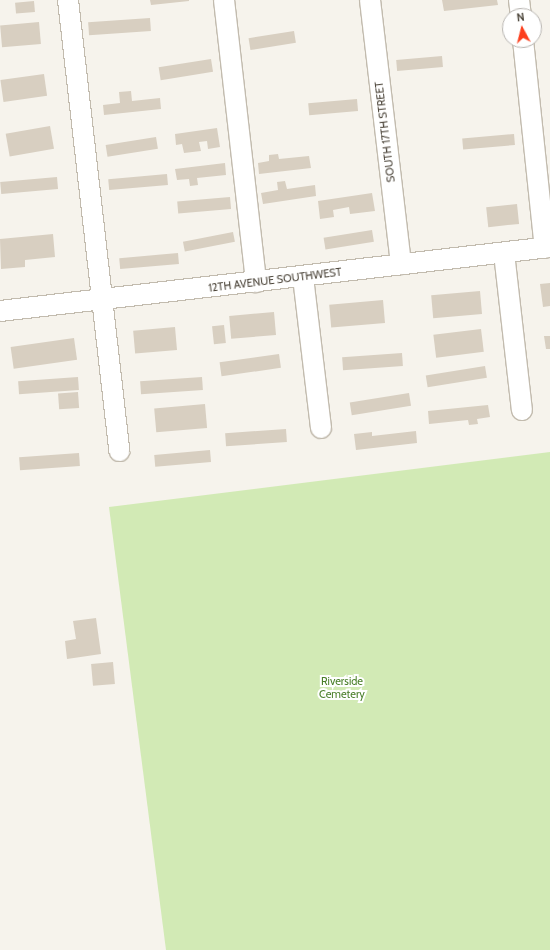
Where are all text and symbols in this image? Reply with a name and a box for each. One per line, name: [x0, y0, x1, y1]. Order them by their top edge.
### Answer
north arrow: [502, 8, 542, 48]
text: N: [516, 10, 525, 25]
street label: SOUTH 17TH STREET: [372, 81, 398, 183]
street label: 12TH AVENUE SOUTHWEST: [208, 265, 342, 295]
park label: Riverside Cemetery: [319, 675, 365, 701]

